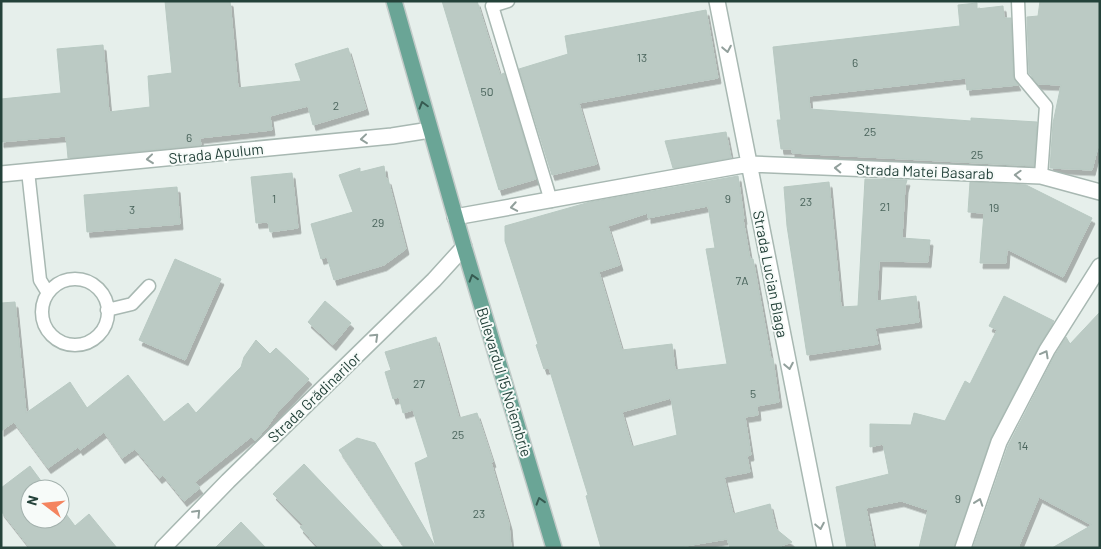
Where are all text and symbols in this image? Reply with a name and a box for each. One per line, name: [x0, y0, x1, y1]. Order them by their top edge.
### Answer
one-way arrow: [721, 45, 731, 53]
house number: 13: [637, 50, 647, 64]
house number: 6: [852, 55, 858, 69]
house number: 50: [481, 84, 493, 98]
house number: 2: [333, 98, 339, 112]
one-way arrow: [419, 102, 429, 110]
house number: 25: [864, 124, 876, 138]
house number: 6: [186, 130, 192, 144]
one-way arrow: [360, 133, 368, 144]
street label: Strada Apulum: [168, 139, 264, 167]
house number: 25: [971, 147, 983, 161]
one-way arrow: [146, 154, 154, 165]
street label: Strada Matei Basarab: [856, 160, 994, 182]
one-way arrow: [834, 162, 842, 173]
one-way arrow: [1014, 170, 1022, 180]
house number: 1: [272, 191, 276, 205]
house number: 9: [725, 191, 731, 205]
house number: 23: [800, 194, 812, 208]
house number: 21: [880, 199, 890, 213]
house number: 19: [989, 200, 999, 214]
house number: 3: [129, 202, 135, 216]
one-way arrow: [510, 202, 519, 212]
street label: Strada Lucian Blaga: [750, 209, 792, 339]
house number: 29: [372, 215, 384, 229]
house number: 7A: [736, 273, 748, 287]
one-way arrow: [469, 275, 479, 283]
street label: Bulevardul 15 Noiembrie: [474, 305, 536, 459]
one-way arrow: [370, 334, 379, 343]
street label: Strada Grădinarilor: [264, 348, 365, 446]
one-way arrow: [1039, 350, 1049, 359]
one-way arrow: [783, 362, 794, 371]
house number: 27: [413, 376, 425, 390]
house number: 5: [750, 386, 756, 400]
house number: 25: [452, 427, 464, 441]
house number: 14: [1018, 438, 1028, 452]
north arrow: [20, 479, 70, 529]
house number: 9: [955, 491, 961, 505]
text: N: [23, 493, 41, 507]
one-way arrow: [536, 497, 546, 506]
one-way arrow: [973, 498, 983, 506]
house number: 23: [473, 506, 485, 520]
one-way arrow: [191, 509, 200, 518]
one-way arrow: [815, 521, 825, 530]

